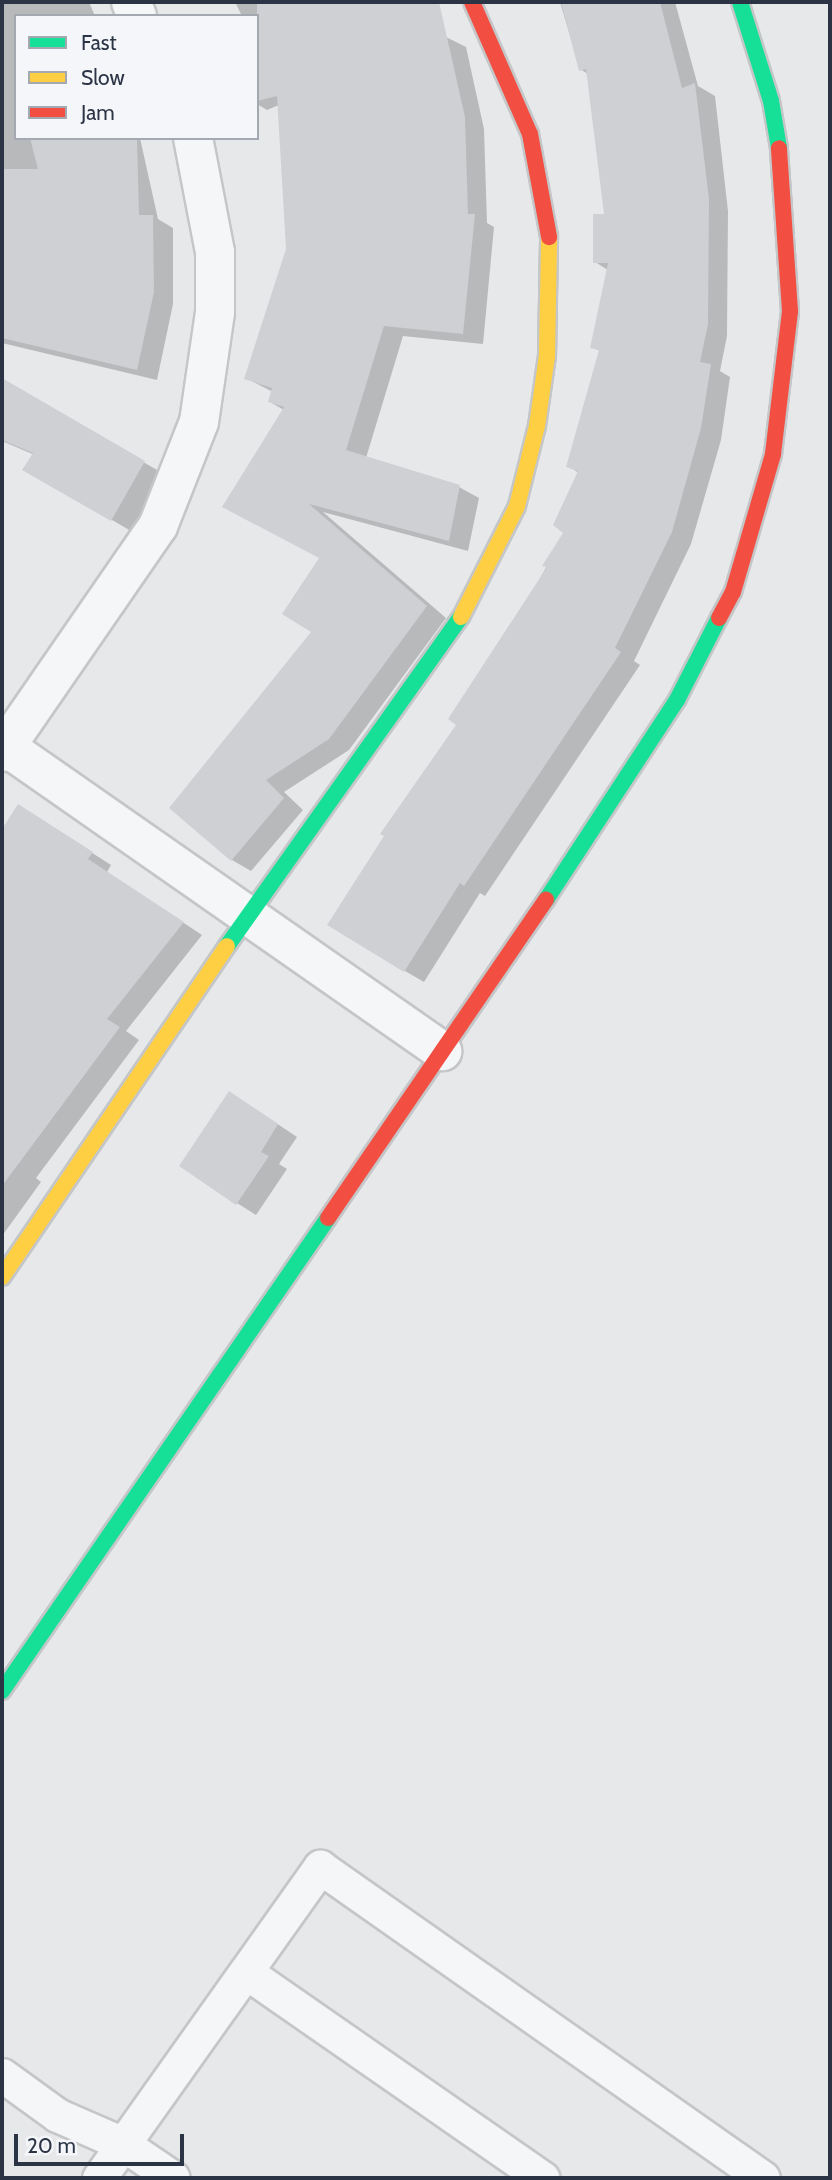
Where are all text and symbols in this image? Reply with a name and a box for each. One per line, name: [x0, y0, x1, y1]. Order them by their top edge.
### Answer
legend: [14, 14, 259, 140]
text: Fast: [81, 30, 117, 55]
text: Slow: [81, 65, 125, 90]
text: Jam: [81, 100, 115, 125]
scale bar: [18, 2120, 187, 2164]
text: 20 m: [27, 2133, 76, 2158]

